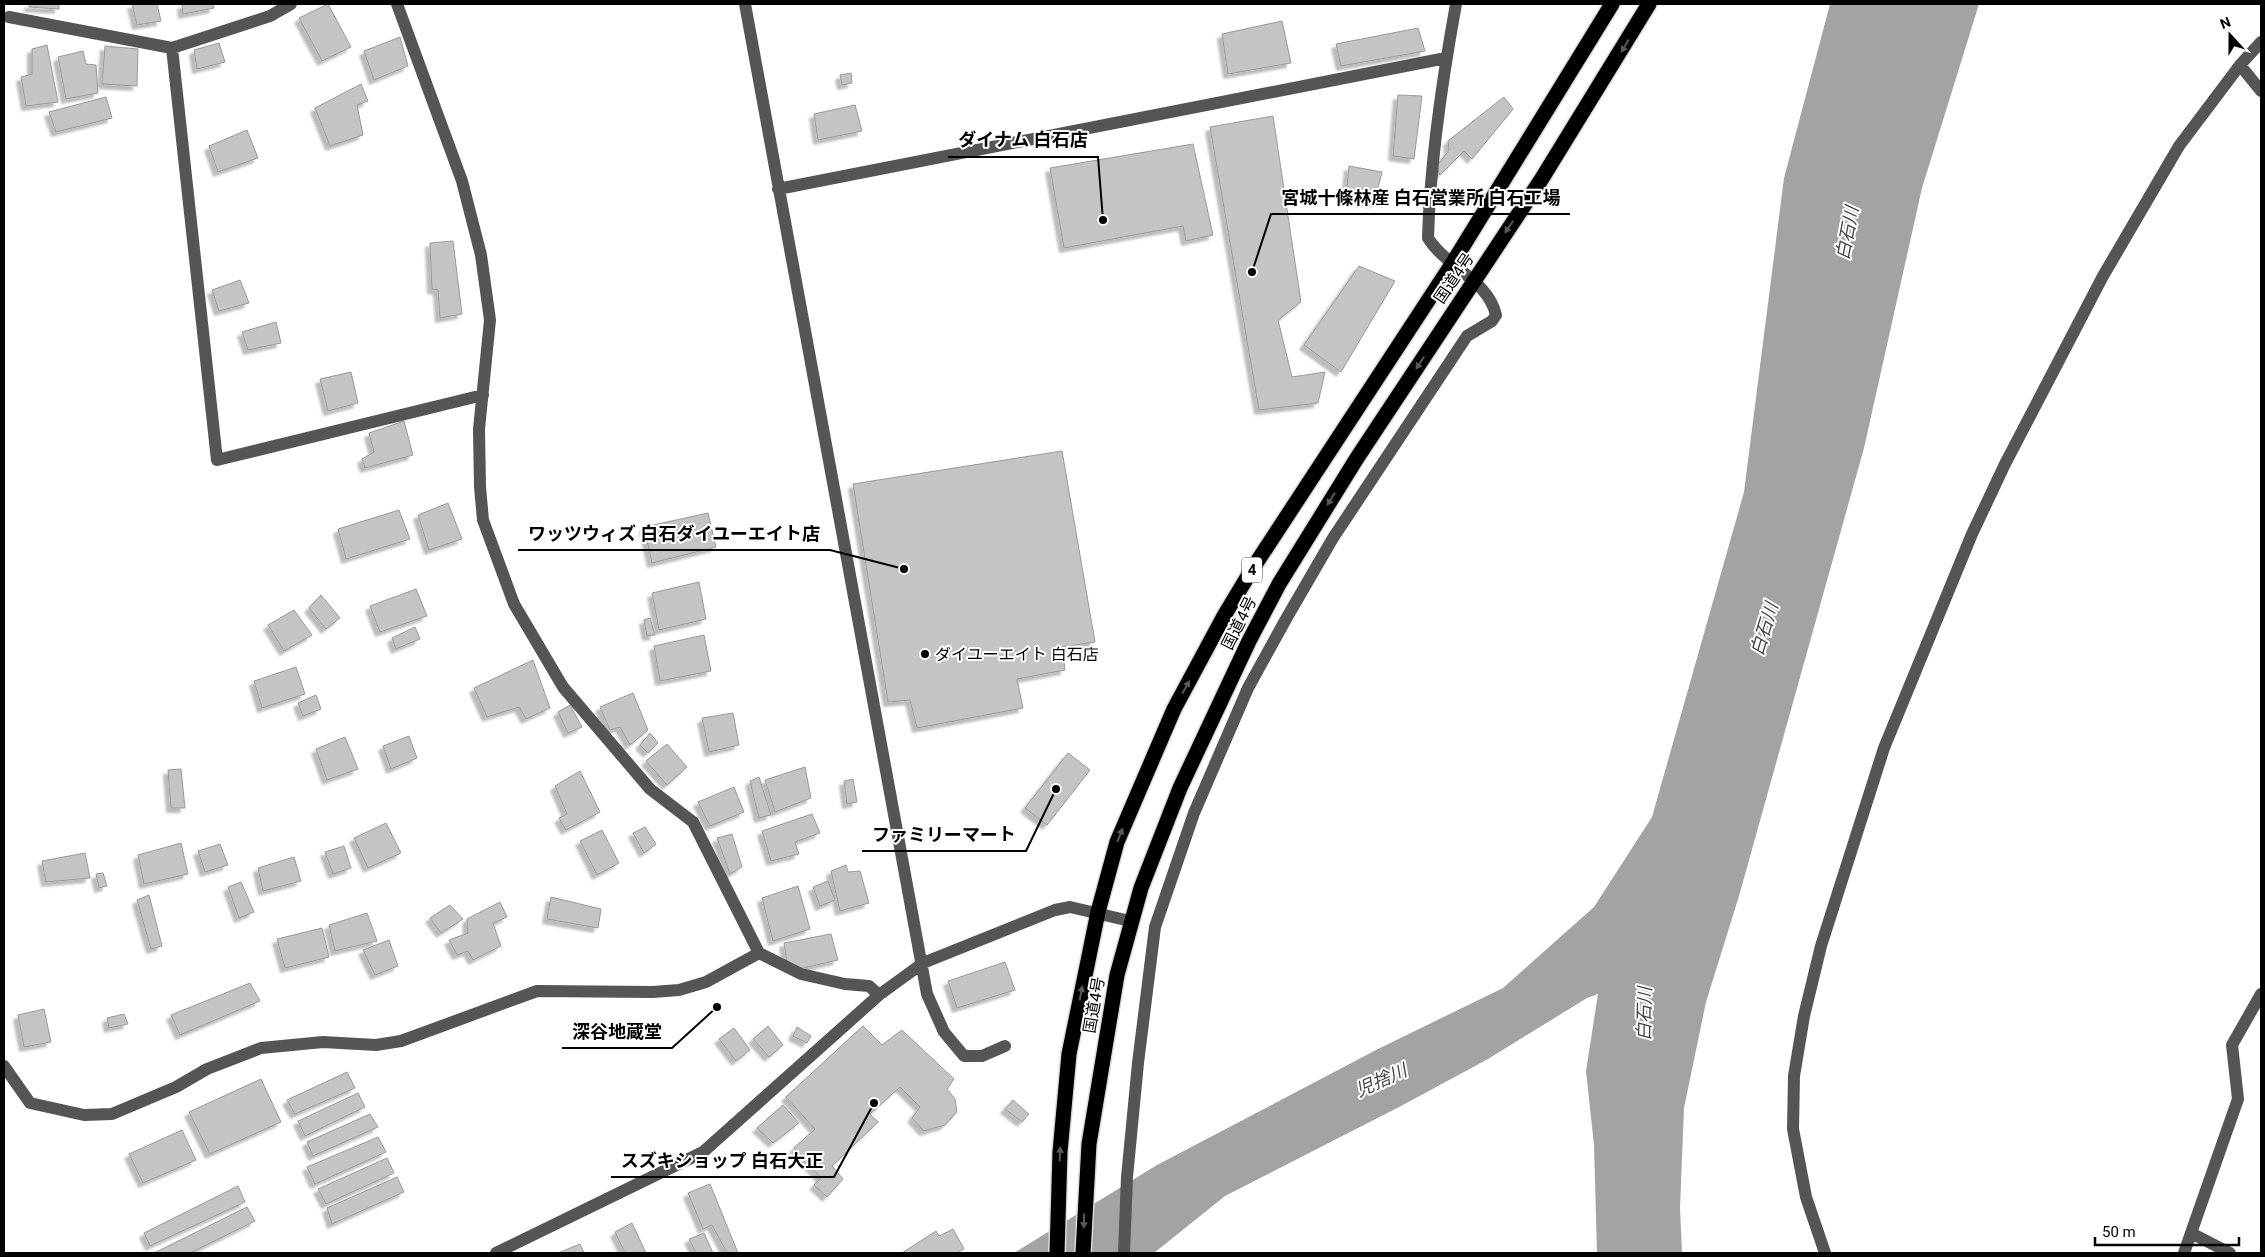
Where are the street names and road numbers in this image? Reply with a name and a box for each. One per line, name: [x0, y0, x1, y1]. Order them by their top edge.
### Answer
street label: 国道4号: [1430, 249, 1478, 307]
road number: 4: [1242, 558, 1262, 582]
street label: 国道4号: [1218, 593, 1260, 653]
street label: 国道4号: [1080, 975, 1108, 1035]

